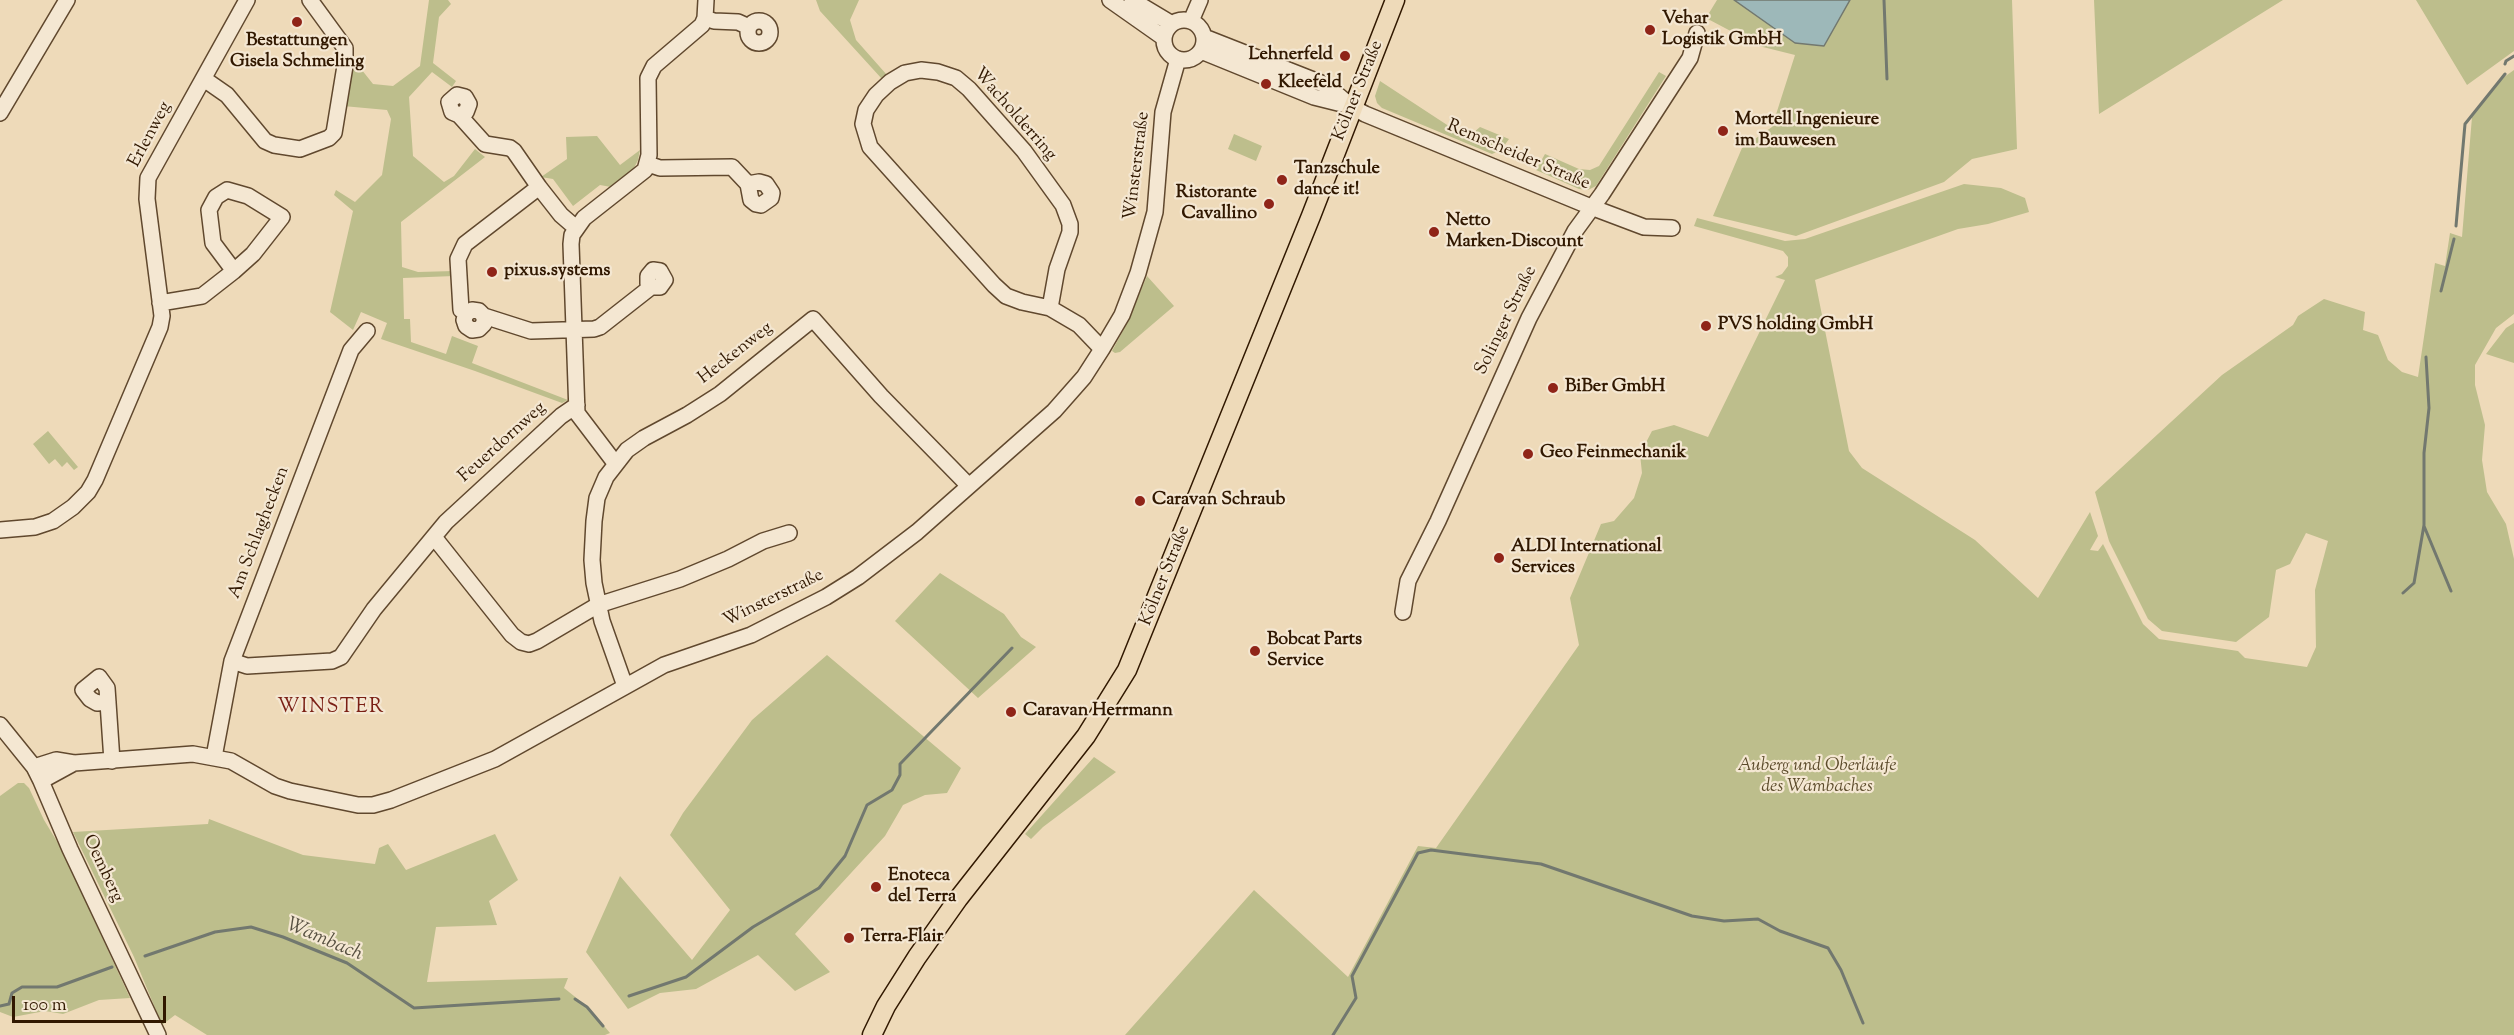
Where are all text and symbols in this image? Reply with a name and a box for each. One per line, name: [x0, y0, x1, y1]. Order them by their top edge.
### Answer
place label: Vehar Logistik GmbH: [1662, 9, 1782, 52]
marker: Bestattungen Gisela Schmeling: [290, 15, 304, 29]
marker: Vehar Logistik GmbH: [1643, 23, 1657, 37]
place label: Bestattungen Gisela Schmeling: [230, 31, 364, 74]
street label: Kölner Straße: [1329, 38, 1389, 144]
place label: Lehnerfeld: [1249, 45, 1333, 67]
marker: Lehnerfeld: [1338, 49, 1352, 63]
street label: Wacholderring: [968, 64, 1060, 166]
place label: Kleefeld: [1278, 73, 1342, 95]
marker: Kleefeld: [1259, 77, 1273, 91]
street label: Erlenweg: [125, 99, 177, 171]
street label: Winsterstraße: [1121, 110, 1155, 222]
place label: Mortell Ingenieure im Bauwesen: [1735, 110, 1879, 152]
street label: Remscheider Straße: [1443, 116, 1593, 196]
marker: Mortell Ingenieure im Bauwesen: [1716, 124, 1730, 138]
place label: Tanzschule dance it!: [1294, 159, 1380, 201]
marker: Tanzschule dance it!: [1275, 173, 1289, 187]
place label: Ristorante Cavallino: [1176, 183, 1257, 226]
marker: Ristorante Cavallino: [1262, 197, 1276, 211]
place label: Netto Marken-Discount: [1446, 211, 1583, 254]
marker: Netto Marken-Discount: [1427, 225, 1441, 239]
place label: pixus.systems: [504, 261, 610, 283]
street label: Solinger Straße: [1471, 263, 1543, 379]
marker: pixus.systems: [485, 265, 499, 279]
place label: PVS holding GmbH: [1718, 315, 1873, 337]
street label: Heckenweg: [694, 318, 778, 390]
marker: PVS holding GmbH: [1699, 319, 1713, 333]
place label: BiBer GmbH: [1565, 377, 1665, 399]
marker: BiBer GmbH: [1546, 381, 1560, 395]
street label: Feuerdornweg: [455, 398, 551, 488]
place label: Geo Feinmechanik: [1540, 443, 1686, 465]
marker: Geo Feinmechanik: [1521, 447, 1535, 461]
street label: Am Schlaghecken: [225, 464, 295, 602]
place label: Caravan Schraub: [1152, 490, 1285, 512]
marker: Caravan Schraub: [1133, 494, 1147, 508]
street label: Kölner Straße: [1136, 523, 1196, 629]
place label: ALDI International Services: [1511, 537, 1662, 580]
marker: ALDI International Services: [1492, 551, 1506, 565]
street label: Winsterstraße: [720, 565, 828, 633]
place label: Bobcat Parts Service: [1267, 630, 1362, 672]
marker: Bobcat Parts Service: [1248, 644, 1262, 658]
district label: WINSTER: [277, 697, 385, 721]
place label: Caravan Herrmann: [1023, 701, 1173, 723]
marker: Caravan Herrmann: [1004, 705, 1018, 719]
park label: Auberg und Oberläufe des Wambaches: [1738, 756, 1896, 798]
street label: Oemberg: [77, 832, 127, 906]
place label: Enoteca del Terra: [888, 866, 956, 908]
marker: Enoteca del Terra: [869, 880, 883, 894]
water label: Wambach: [282, 914, 366, 968]
place label: Terra-Flair: [861, 927, 943, 949]
marker: Terra-Flair: [842, 931, 856, 945]
scale bar: [15, 984, 170, 1022]
text: 100 m: [23, 993, 67, 1019]

